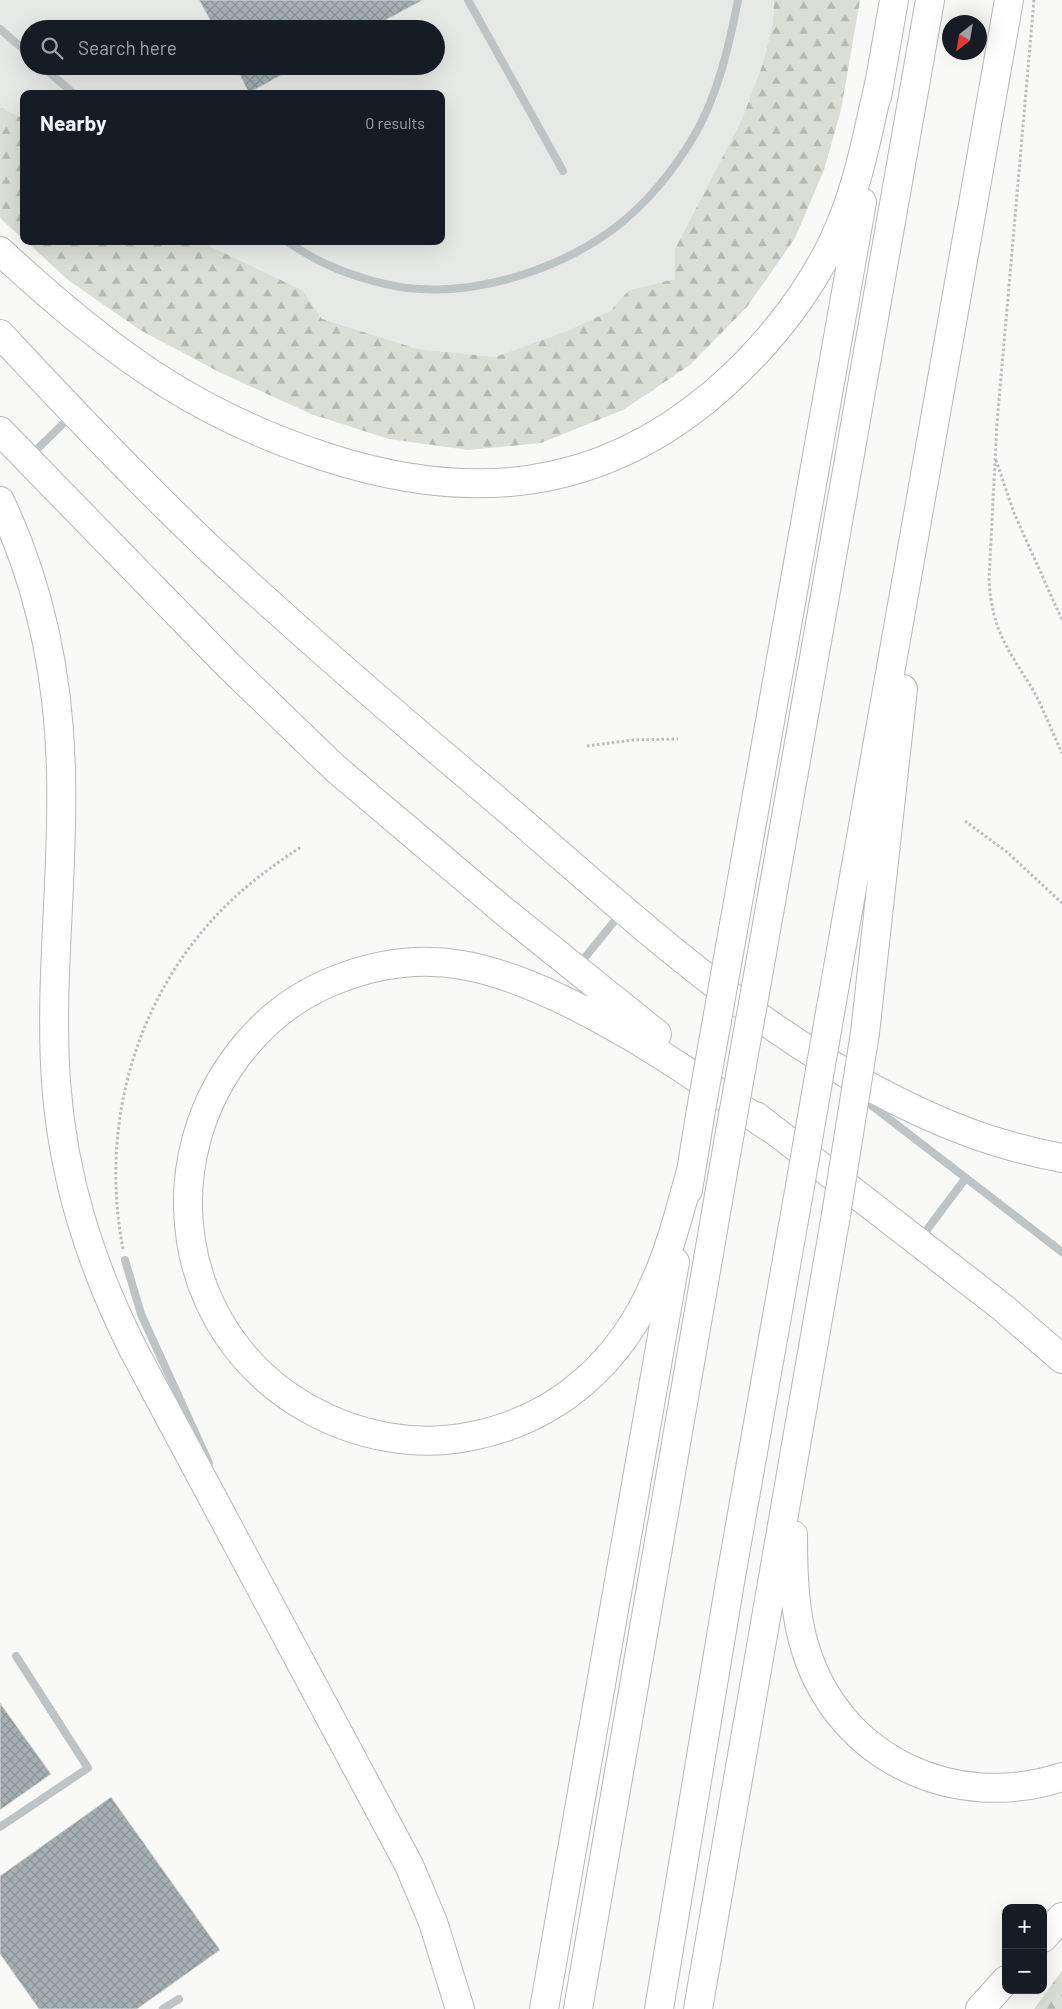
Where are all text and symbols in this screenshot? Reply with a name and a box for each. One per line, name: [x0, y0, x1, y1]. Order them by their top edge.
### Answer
north arrow: [942, 15, 987, 60]
search box: [20, 20, 445, 75]
icon: search: [38, 34, 66, 62]
text: Search here: [78, 36, 177, 59]
text: Nearby: [40, 110, 106, 135]
text: 0 results: [365, 113, 425, 132]
map controls: [1002, 1904, 1047, 1994]
button: +: [1002, 1904, 1047, 1949]
button: −: [1002, 1949, 1047, 1994]

